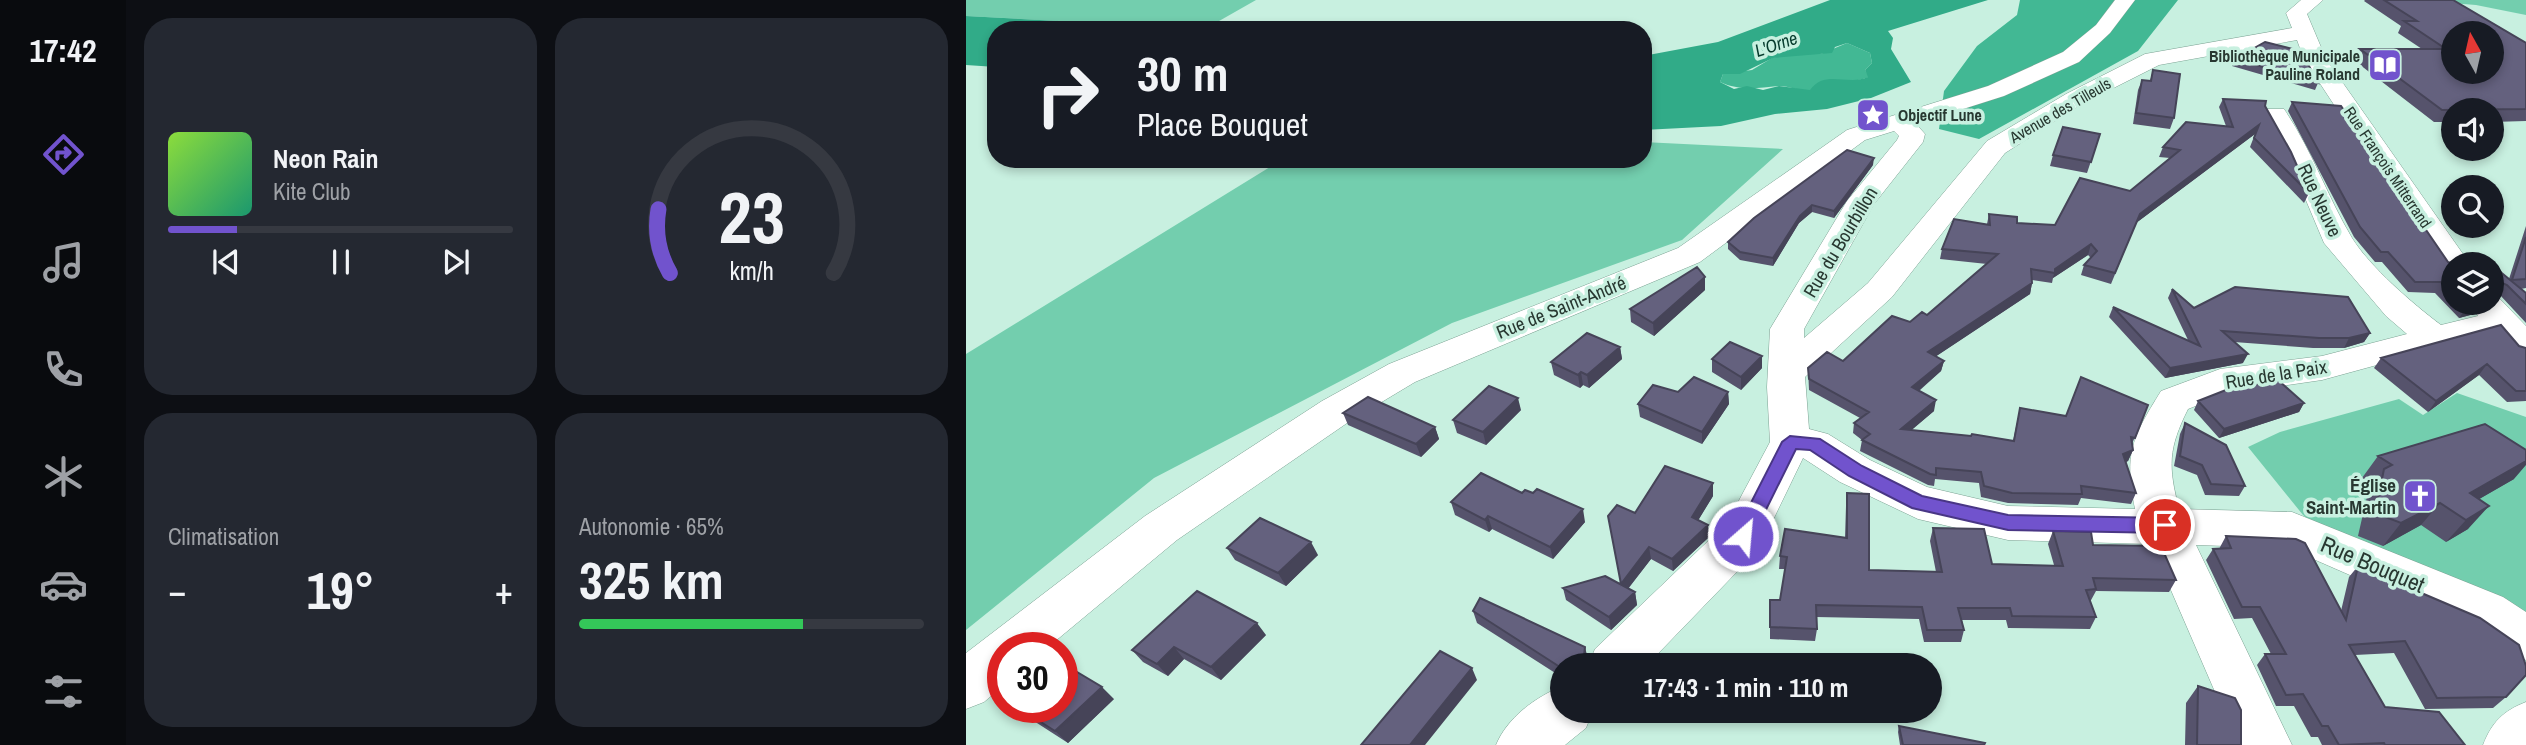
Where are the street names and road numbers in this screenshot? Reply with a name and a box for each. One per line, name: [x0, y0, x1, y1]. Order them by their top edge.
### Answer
street label: Avenue des Tilleuls: [2004, 72, 2115, 148]
street label: Rue François Mitterrand: [2339, 102, 2437, 232]
street label: Rue Neuve: [2292, 159, 2348, 241]
street label: Rue du Bourbillon: [1797, 182, 1883, 302]
street label: Rue de Saint-André: [1492, 269, 1630, 345]
street label: Rue de la Paix: [2223, 353, 2329, 395]
street label: Rue Bouquet: [2316, 528, 2430, 600]

